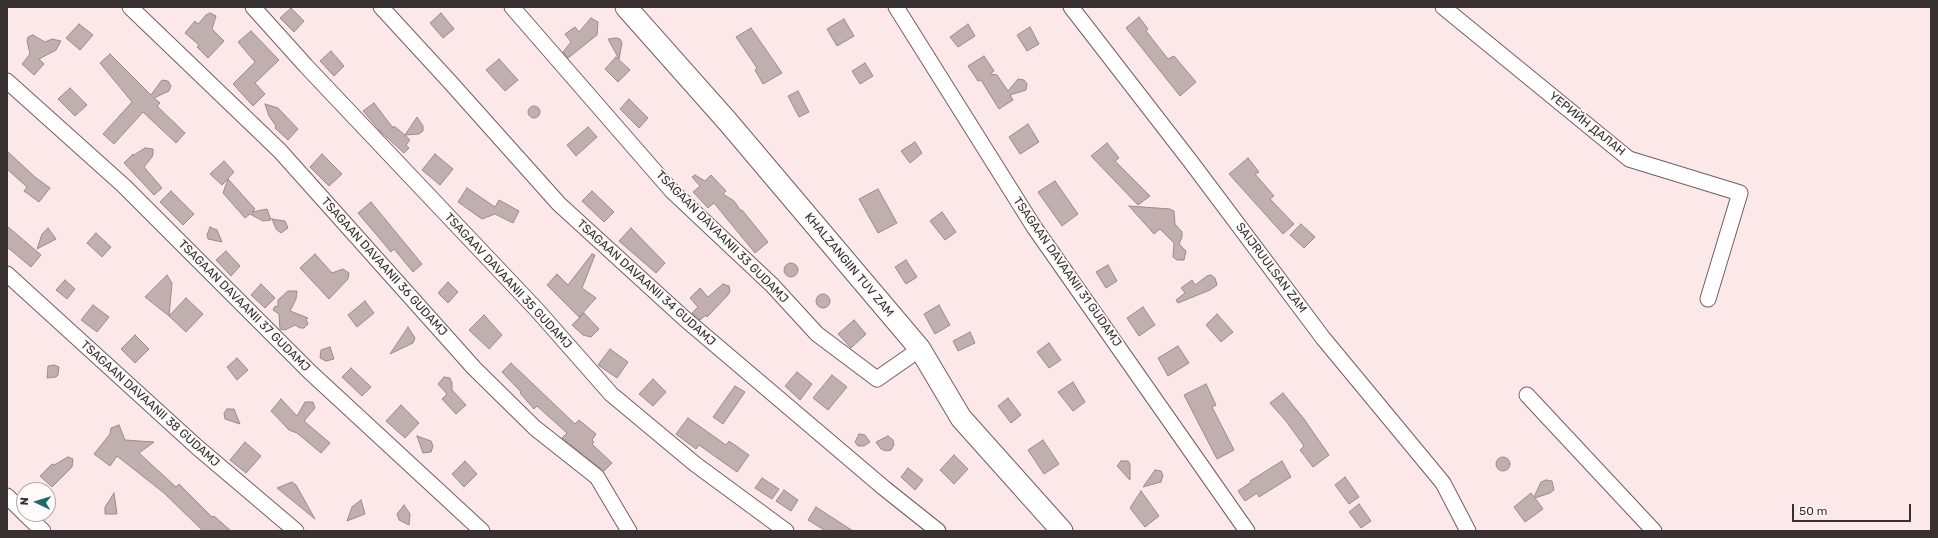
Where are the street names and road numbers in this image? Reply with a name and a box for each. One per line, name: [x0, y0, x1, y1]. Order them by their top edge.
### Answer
street label: ҮЕРИЙН ДАЛАН: [1546, 89, 1628, 159]
street label: TSAGAAN DAVAANII 33 GUDAMJ: [653, 168, 791, 306]
street label: TSAGAAN DAVAANII 31 GUDAMJ: [1010, 194, 1124, 350]
street label: TSAGAAN DAVAANII 36 GUDAMJ: [318, 195, 450, 339]
street label: TSAGAAV DAVAANII 35 GUDAMJ: [441, 210, 575, 352]
street label: KHALZANGIIN TUV ZAM: [801, 210, 897, 320]
street label: TSAGAAN DAVAANII 34 GUDAMJ: [574, 217, 718, 349]
street label: SAIJRUULSAN ZAM: [1232, 220, 1310, 316]
street label: TSAGAAN DAVAANII 37 GUDAMJ: [175, 237, 313, 375]
street label: TSAGAAN DAVAANII 38 GUDAMJ: [78, 338, 222, 470]

